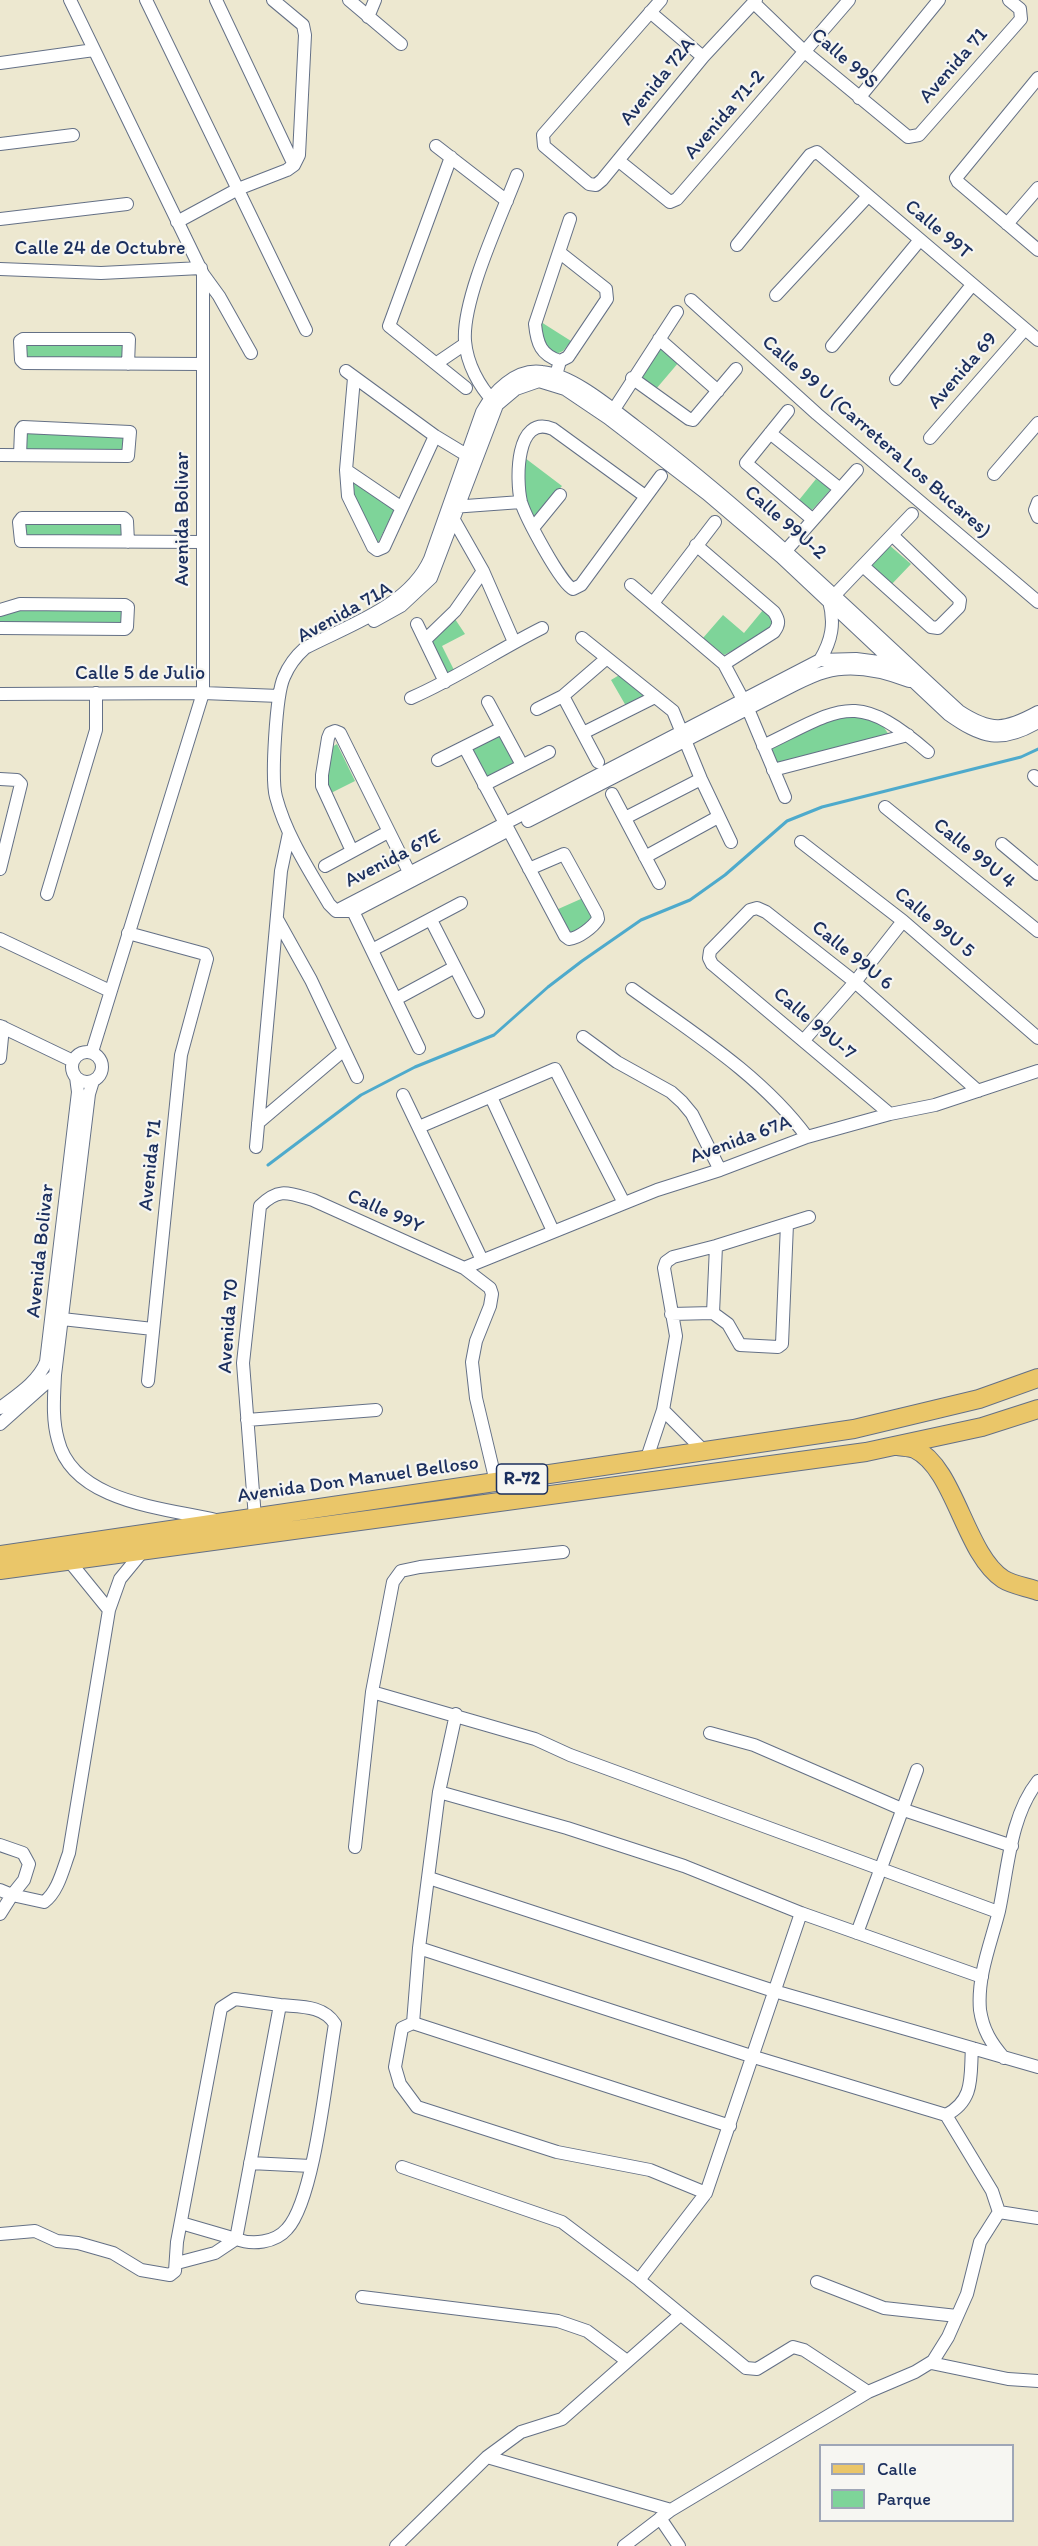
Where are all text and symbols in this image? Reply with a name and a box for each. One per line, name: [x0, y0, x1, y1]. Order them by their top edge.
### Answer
street label: Calle 99S: [806, 23, 882, 95]
street label: Avenida 71: [915, 23, 993, 109]
street label: Avenida 72A: [615, 33, 701, 131]
street label: Avenida 71-2: [680, 65, 770, 165]
street label: Calle 99T: [899, 195, 977, 265]
street label: Calle 24 de Octubre: [15, 237, 185, 261]
street label: Avenida 69: [923, 328, 1003, 414]
street label: Calle 99 U (Carretera Los Bucares): [756, 331, 996, 543]
street label: Avenida Bolivar: [171, 452, 195, 586]
street label: Calle 99U-2: [739, 481, 831, 565]
street label: Avenida 71A: [293, 577, 397, 649]
street label: Calle 5 de Julio: [75, 662, 205, 686]
street label: Calle 99U 4: [928, 813, 1020, 895]
street label: Avenida 67E: [341, 825, 445, 893]
street label: Calle 99U 5: [889, 882, 979, 964]
street label: Calle 99U 6: [806, 916, 898, 996]
street label: Calle 99U-7: [768, 982, 860, 1066]
street label: Avenida 67A: [687, 1111, 795, 1169]
street label: Avenida 71: [134, 1118, 168, 1212]
street label: Avenida Bolivar: [22, 1183, 60, 1319]
street label: Calle 99Y: [343, 1185, 427, 1239]
street label: Avenida 70: [214, 1278, 244, 1374]
street label: Avenida Don Manuel Belloso: [236, 1451, 480, 1509]
road number: R-72: [496, 1464, 548, 1494]
legend: [819, 2444, 1014, 2522]
text: Calle: [877, 2458, 917, 2480]
text: Parque: [877, 2488, 931, 2510]

